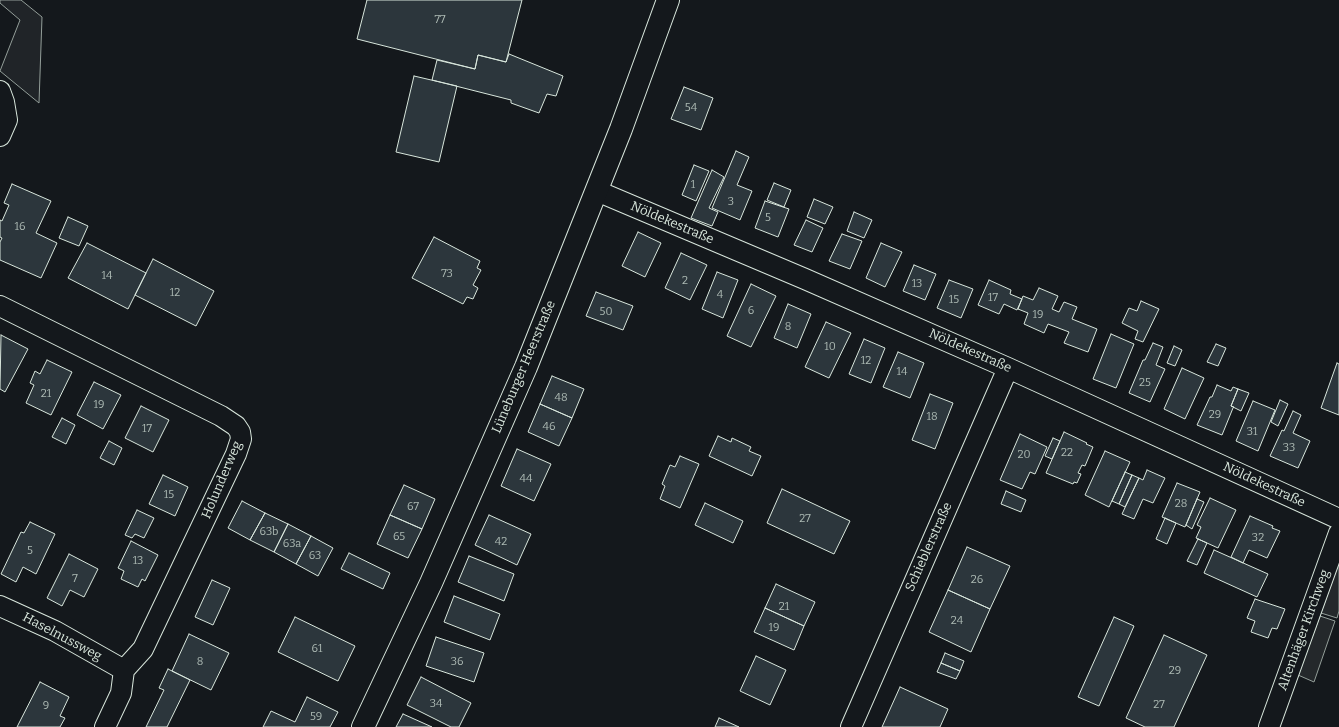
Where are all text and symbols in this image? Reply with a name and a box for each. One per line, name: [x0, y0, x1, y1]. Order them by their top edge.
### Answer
house number: 77: [434, 13, 446, 27]
house number: 54: [685, 101, 697, 115]
house number: 1: [691, 178, 695, 192]
house number: 3: [728, 195, 734, 209]
street label: Nöldekestraße: [628, 198, 716, 248]
house number: 5: [765, 211, 771, 225]
house number: 16: [15, 220, 25, 234]
house number: 73: [441, 267, 453, 281]
house number: 14: [102, 269, 112, 283]
house number: 2: [682, 274, 688, 288]
house number: 13: [912, 277, 922, 291]
house number: 12: [170, 286, 180, 300]
house number: 4: [717, 288, 723, 302]
house number: 17: [988, 291, 998, 305]
house number: 15: [949, 293, 959, 307]
street label: Lüneburger Heerstraße: [489, 298, 559, 436]
house number: 6: [748, 304, 754, 318]
house number: 50: [600, 305, 612, 319]
house number: 19: [1033, 308, 1043, 322]
house number: 8: [785, 320, 791, 334]
street label: Nöldekestraße: [926, 326, 1014, 376]
house number: 10: [824, 340, 836, 354]
house number: 12: [861, 354, 871, 368]
house number: 14: [897, 365, 907, 379]
house number: 25: [1139, 376, 1151, 390]
house number: 21: [41, 387, 51, 401]
house number: 48: [554, 391, 568, 405]
house number: 19: [94, 398, 104, 412]
house number: 29: [1209, 408, 1221, 422]
house number: 18: [926, 410, 938, 424]
house number: 46: [543, 420, 555, 434]
house number: 17: [142, 422, 152, 436]
house number: 31: [1247, 425, 1257, 439]
street label: Holunderweg: [199, 439, 245, 521]
house number: 33: [1283, 441, 1295, 455]
house number: 22: [1061, 446, 1073, 460]
house number: 20: [1017, 448, 1031, 462]
street label: Nöldekestraße: [1220, 459, 1308, 511]
house number: 44: [520, 472, 532, 486]
house number: 15: [164, 488, 174, 502]
house number: 28: [1175, 497, 1187, 511]
house number: 67: [407, 500, 419, 514]
street label: Schieblerstraße: [902, 500, 956, 594]
house number: 27: [799, 512, 811, 526]
house number: 63b: [260, 525, 278, 539]
house number: 65: [393, 530, 405, 544]
house number: 32: [1252, 531, 1264, 545]
house number: 42: [495, 535, 507, 549]
house number: 63a: [283, 537, 301, 551]
house number: 5: [27, 544, 33, 558]
house number: 63: [309, 549, 321, 563]
house number: 13: [133, 554, 143, 568]
street label: Altenhäger Kirchweg: [1275, 567, 1333, 693]
house number: 7: [72, 572, 78, 586]
house number: 26: [971, 573, 983, 587]
house number: 21: [779, 600, 789, 614]
street label: Haselnussweg: [20, 610, 104, 664]
house number: 24: [951, 614, 963, 628]
house number: 19: [769, 621, 779, 635]
house number: 61: [312, 642, 322, 656]
house number: 8: [197, 655, 203, 669]
house number: 36: [451, 655, 463, 669]
house number: 29: [1169, 664, 1181, 678]
house number: 34: [430, 697, 442, 711]
house number: 27: [1153, 698, 1165, 712]
house number: 9: [43, 699, 49, 713]
house number: 59: [310, 710, 322, 724]

